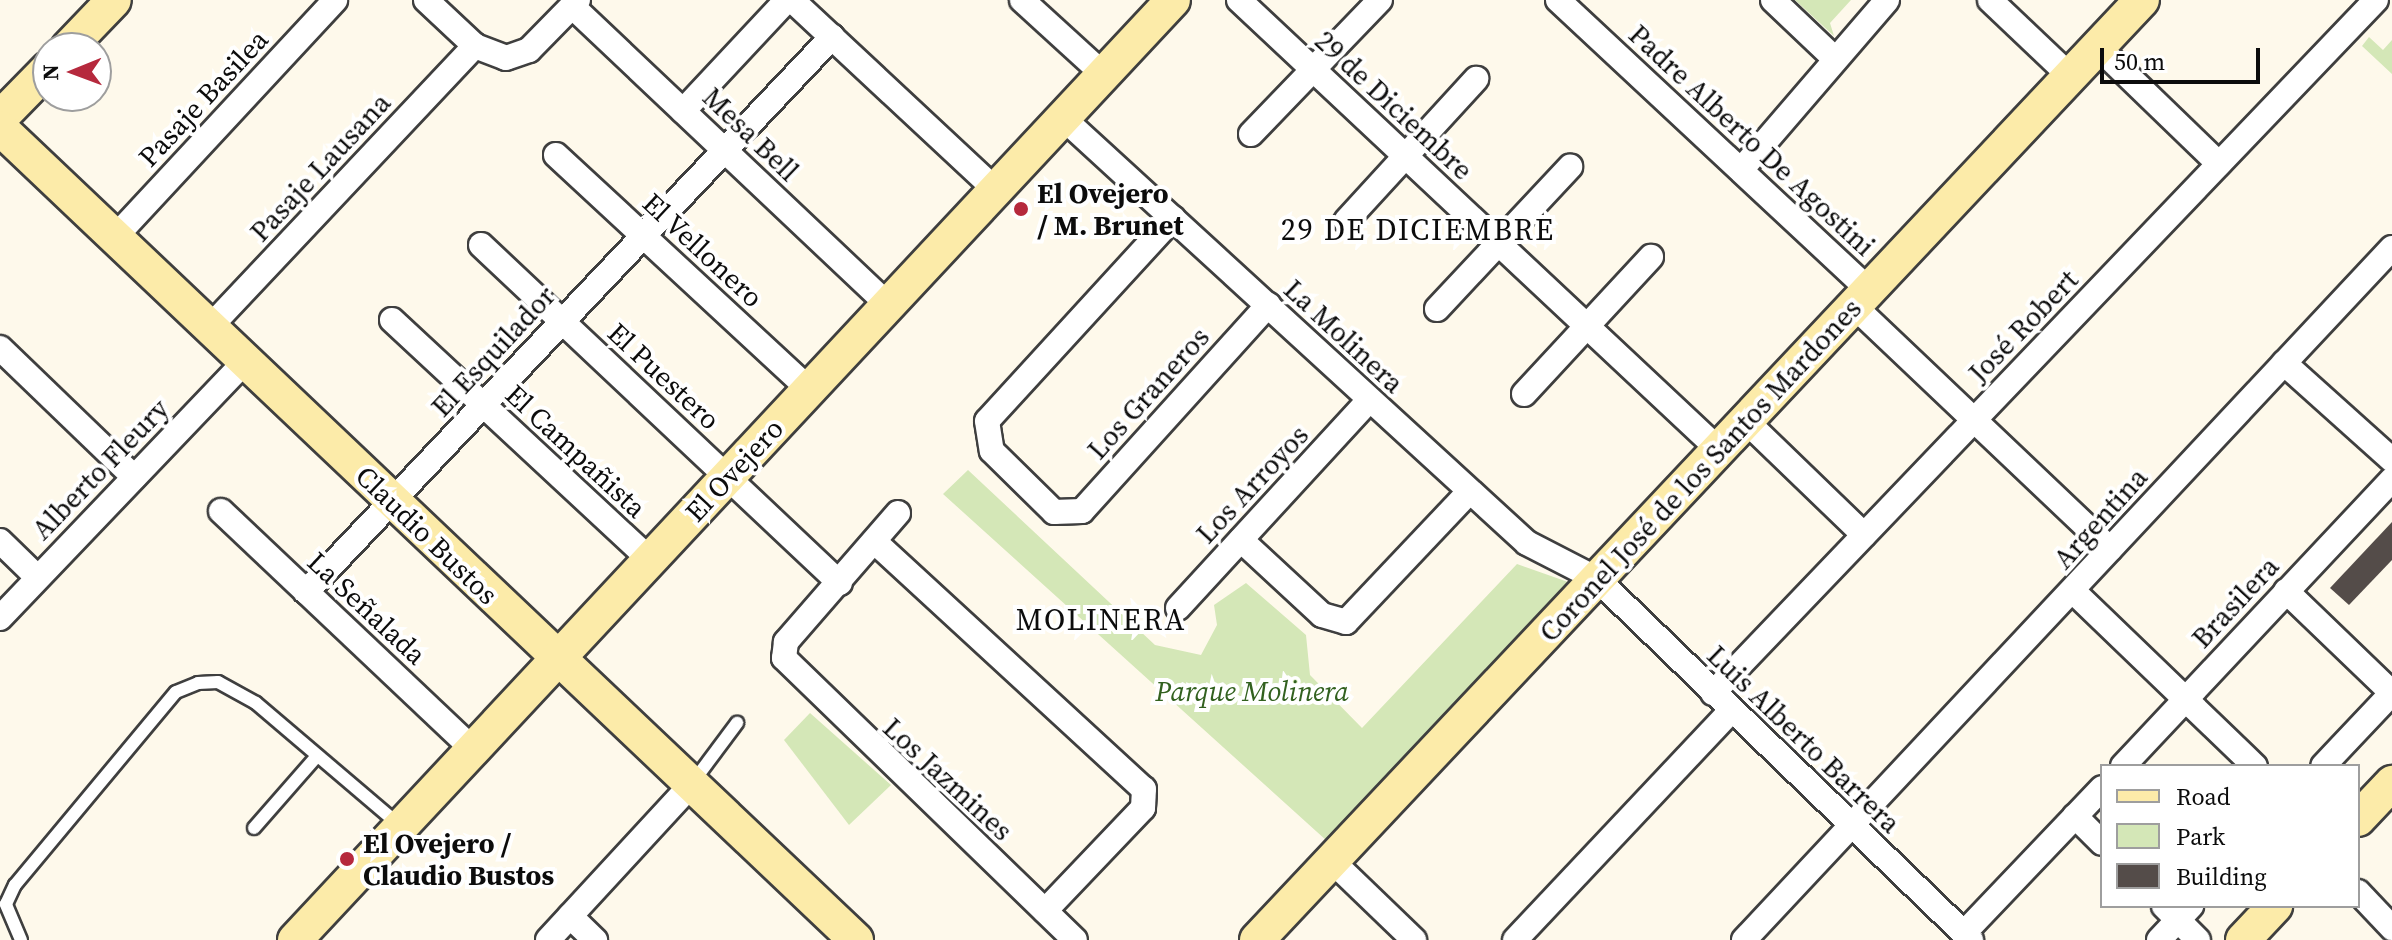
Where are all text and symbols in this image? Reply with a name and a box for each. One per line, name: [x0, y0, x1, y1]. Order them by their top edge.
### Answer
street label: Padre Alberto De Agostini: [1622, 17, 1882, 263]
street label: Pasaje Basilea: [131, 23, 275, 173]
street label: 29 de Diciembre: [1308, 24, 1480, 186]
north arrow: [32, 32, 112, 112]
scale bar: [2104, 32, 2264, 82]
text: 50 m: [2114, 45, 2165, 78]
text: N: [35, 64, 65, 81]
street label: Mesa Bell: [696, 80, 806, 188]
street label: Pasaje Lausana: [243, 86, 397, 248]
place label: El Ovejero / M. Brunet: [1037, 176, 1183, 242]
street label: El Vellonero: [636, 186, 770, 314]
marker: El Ovejero / M. Brunet: [1012, 200, 1030, 218]
district label: 29 DE DICIEMBRE: [1281, 212, 1555, 248]
street label: José Robert: [1961, 263, 2085, 389]
street label: La Molinera: [1277, 272, 1411, 400]
street label: El Esquilador: [424, 279, 562, 423]
street label: Coronel José de los Santos Mardones: [1532, 292, 1868, 648]
street label: El Puestero: [601, 316, 727, 436]
street label: Los Graneros: [1080, 320, 1216, 466]
street label: El Campañista: [499, 377, 653, 525]
street label: Alberto Fleury: [25, 392, 175, 546]
street label: El Ovejero: [678, 412, 790, 528]
street label: Los Arroyos: [1189, 418, 1315, 550]
street label: Claudio Bustos: [349, 459, 505, 611]
street label: Argentina: [2046, 461, 2154, 575]
street label: La Señalada: [301, 545, 433, 671]
street label: Brasilera: [2184, 549, 2286, 655]
district label: MOLINERA: [1016, 602, 1186, 638]
street label: Luis Alberto Barrera: [1701, 638, 1907, 840]
park label: Parque Molinera: [1155, 674, 1349, 708]
street label: Los Jazmines: [876, 711, 1020, 847]
legend: [2100, 764, 2360, 908]
text: Road: [2176, 780, 2230, 813]
text: Park: [2176, 820, 2225, 853]
place label: El Ovejero / Claudio Bustos: [363, 826, 554, 892]
marker: El Ovejero / Claudio Bustos: [338, 850, 356, 868]
text: Building: [2176, 860, 2267, 893]

